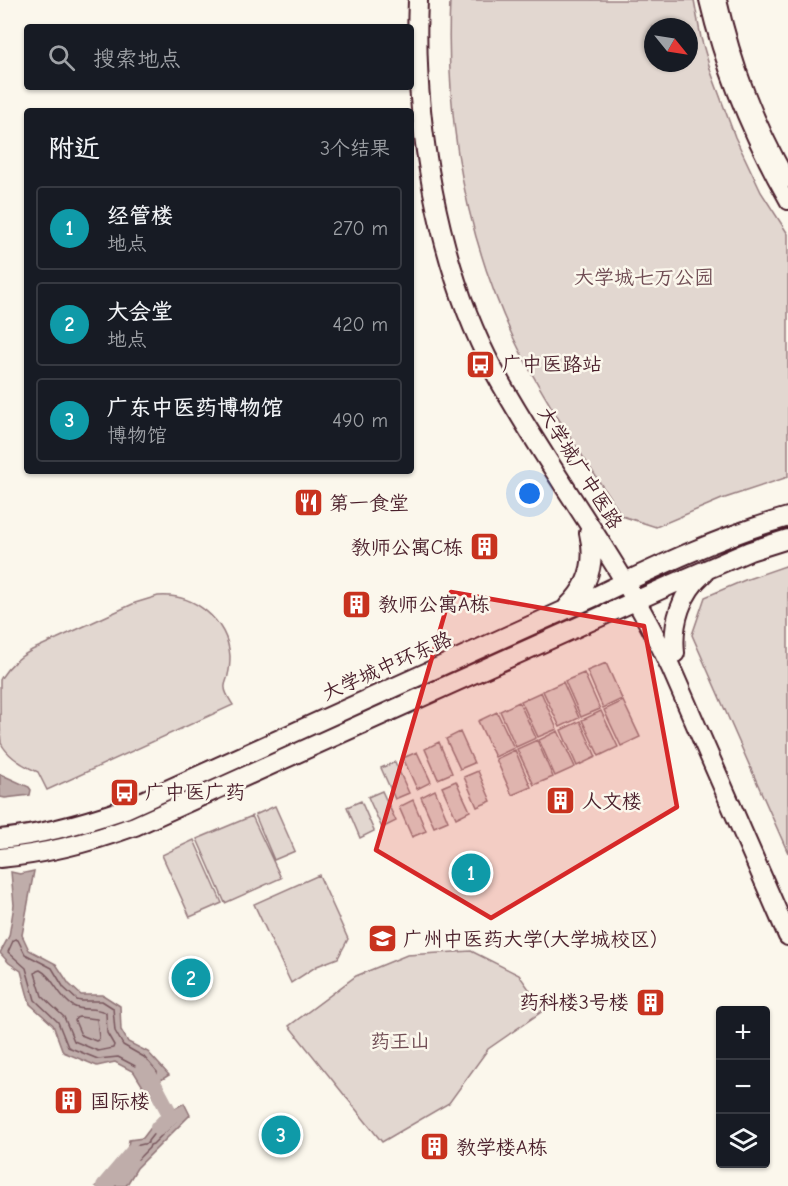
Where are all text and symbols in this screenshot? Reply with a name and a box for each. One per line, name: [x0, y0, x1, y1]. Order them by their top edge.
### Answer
north arrow: [644, 18, 698, 72]
search box: [24, 24, 414, 90]
icon: search: [45, 41, 78, 74]
text: 搜索地点: [93, 46, 181, 72]
text: 附近: [48, 134, 100, 164]
text: 3个结果: [320, 137, 390, 160]
text: 经管楼: [107, 203, 173, 229]
text: 1: [66, 217, 73, 240]
text: 270 m: [333, 217, 388, 240]
text: 地点: [107, 232, 147, 255]
park label: 大学城七万公园: [574, 266, 714, 289]
text: 大会堂: [107, 299, 173, 325]
text: 2: [65, 313, 74, 336]
text: 420 m: [332, 313, 388, 336]
text: 地点: [107, 328, 147, 351]
bus stop icon: 广中医路站: [465, 348, 497, 380]
place label: 广中医路站: [502, 353, 602, 376]
text: 广东中医药博物馆: [107, 395, 283, 421]
street label: 大学城广中医路: [533, 403, 627, 534]
text: 3: [65, 409, 74, 432]
text: 490 m: [332, 409, 388, 432]
text: 博物馆: [107, 424, 167, 447]
your location: [515, 479, 544, 508]
restaurant icon: 第一食堂: [292, 487, 324, 519]
place label: 第一食堂: [329, 492, 409, 515]
building icon: 教师公寓C栋: [468, 531, 500, 563]
place label: 教师公寓C栋: [351, 536, 463, 559]
building icon: 教师公寓A栋: [341, 588, 373, 620]
place label: 教师公寓A栋: [378, 593, 490, 616]
street label: 大学城中环东路: [318, 627, 457, 705]
bus stop icon: 广中医广药: [108, 776, 140, 808]
place label: 广中医广药: [145, 781, 245, 804]
building icon: 人文楼: [545, 785, 577, 817]
place label: 人文楼: [582, 790, 642, 813]
pin: 1: [452, 850, 490, 896]
school or university icon: 广州中医药大学(大学城校区): [366, 923, 398, 955]
place label: 广州中医药大学(大学城校区): [403, 928, 657, 951]
pin: 2: [172, 956, 210, 1000]
building icon: 药科楼3号楼: [634, 986, 666, 1018]
place label: 药科楼3号楼: [519, 991, 629, 1014]
map controls: [716, 1006, 770, 1168]
button: +: [716, 1006, 770, 1060]
park label: 药王山: [370, 1030, 430, 1053]
button: −: [716, 1060, 770, 1114]
building icon: 国际楼: [53, 1085, 85, 1117]
place label: 国际楼: [90, 1090, 150, 1113]
pin: 3: [262, 1112, 300, 1158]
button: layers: [716, 1114, 770, 1168]
building icon: 教学楼A栋: [419, 1131, 451, 1163]
place label: 教学楼A栋: [456, 1136, 548, 1159]

